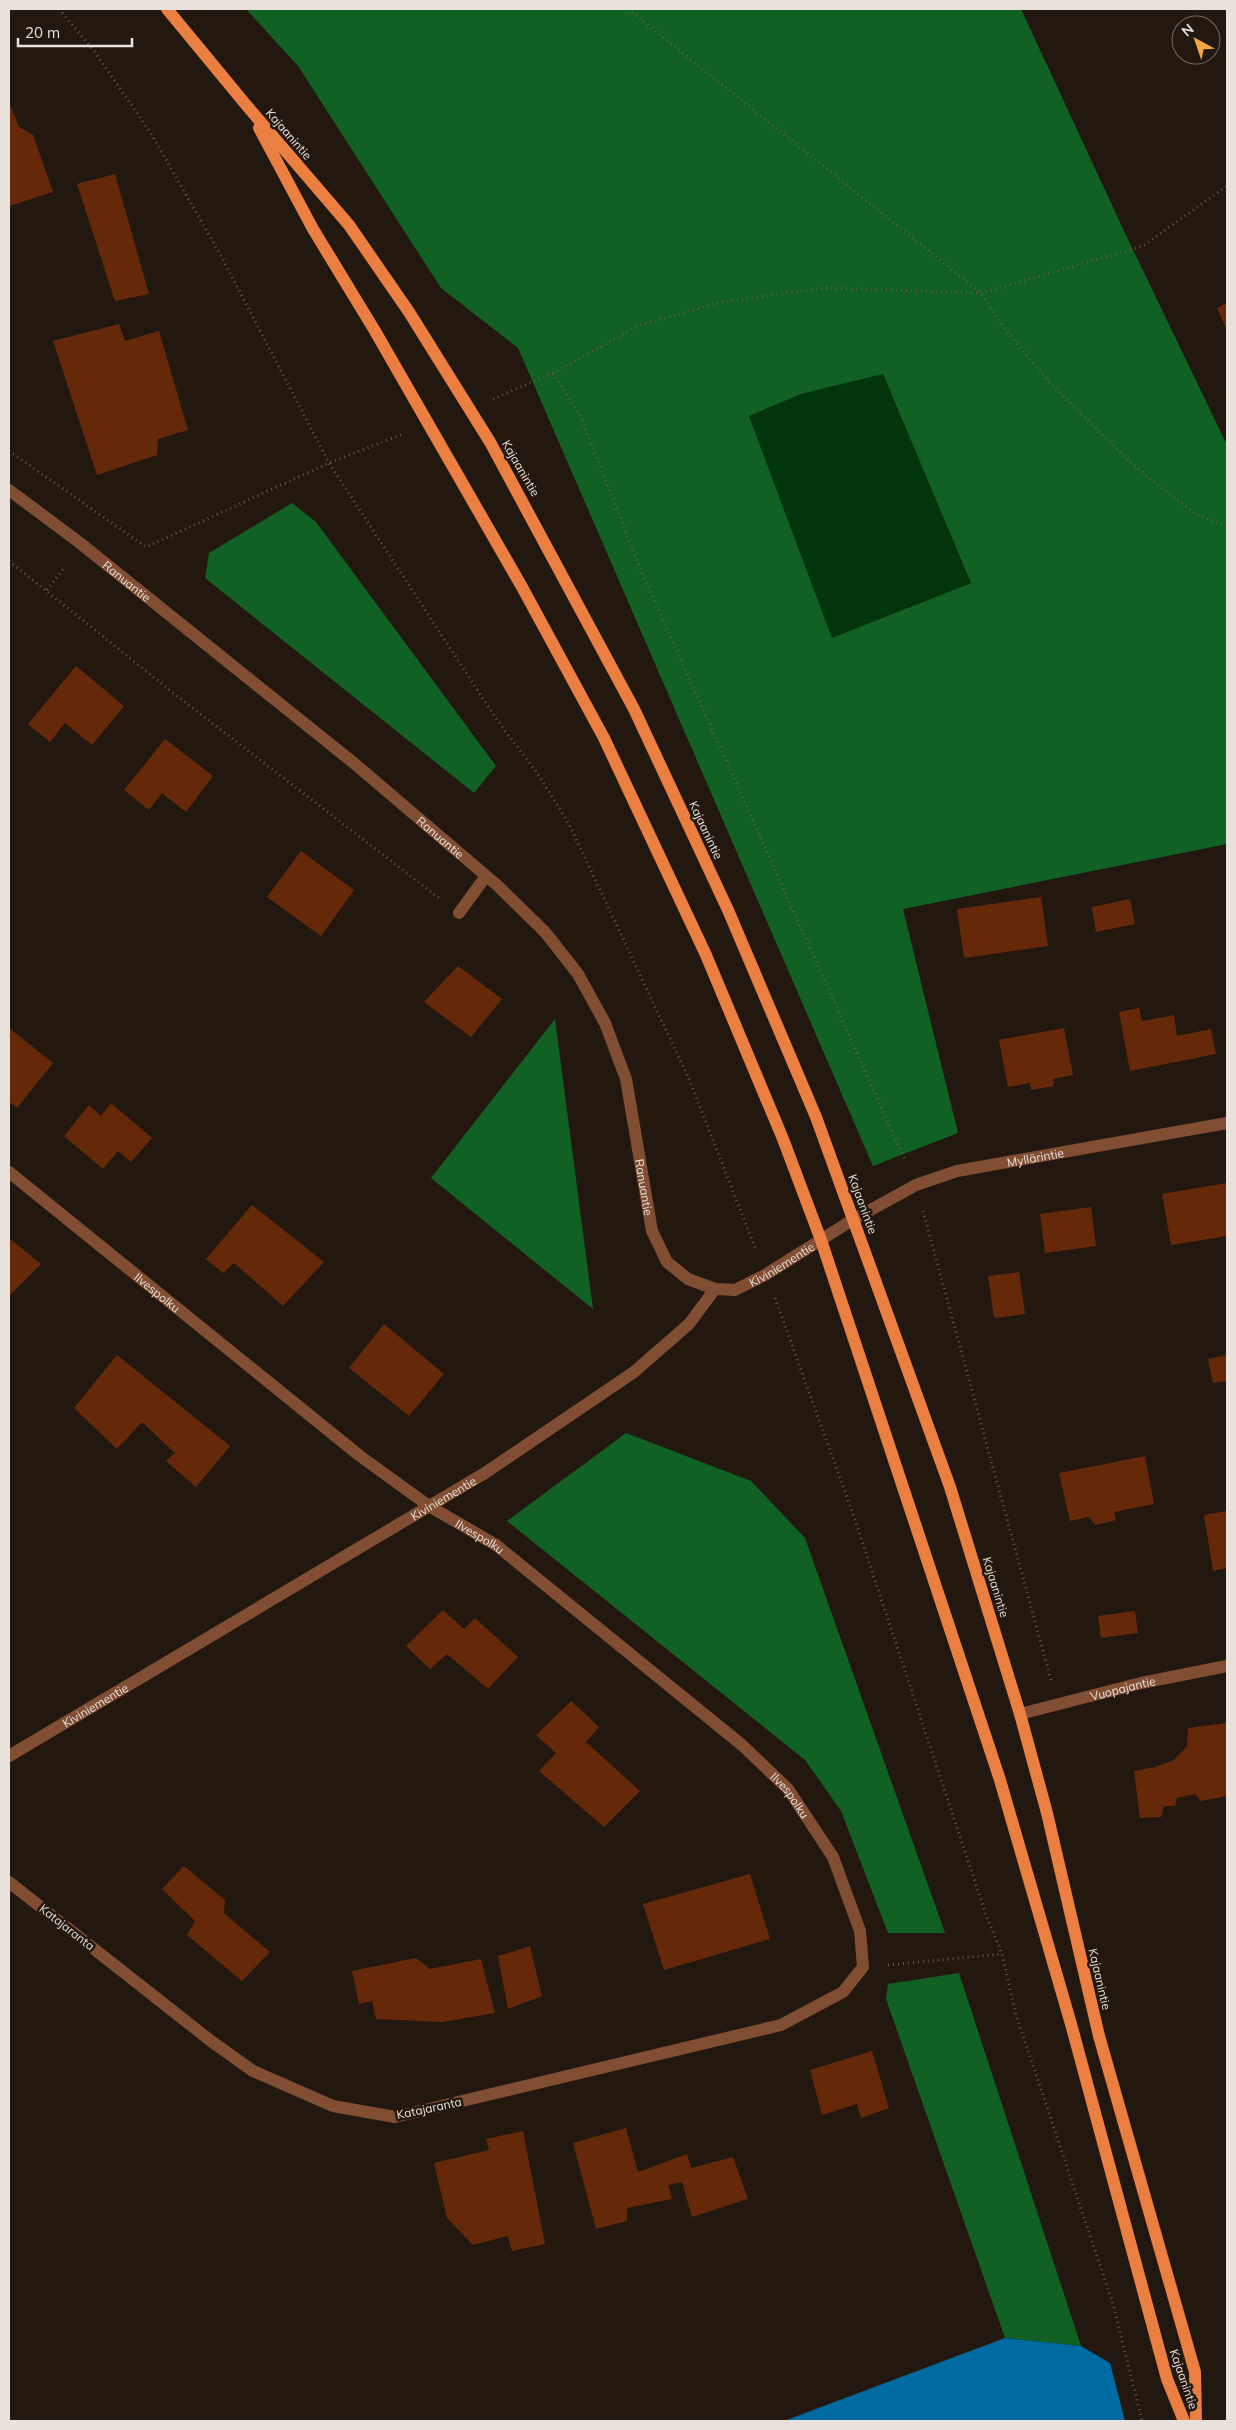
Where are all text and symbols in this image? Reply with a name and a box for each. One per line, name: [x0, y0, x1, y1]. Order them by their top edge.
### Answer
scale bar: [18, 15, 131, 47]
north arrow: [1171, 15, 1221, 65]
text: N: [1178, 20, 1197, 40]
text: 20 m: [25, 23, 60, 42]
street label: Kajaanintie: [263, 105, 315, 163]
street label: Kajaanintie: [499, 437, 543, 499]
street label: Ranuantie: [100, 557, 154, 605]
street label: Kajaanintie: [686, 798, 726, 862]
street label: Ranuantie: [414, 813, 467, 861]
street label: Myllärintie: [1006, 1145, 1065, 1169]
street label: Ranuantie: [632, 1158, 657, 1217]
street label: Kajaanintie: [845, 1172, 881, 1236]
street label: Kiviniementie: [746, 1239, 817, 1289]
street label: Ilvespolku: [131, 1269, 184, 1315]
street label: Kiviniementie: [408, 1473, 479, 1523]
street label: Ilvespolku: [453, 1516, 508, 1557]
street label: Kajaanintie: [980, 1555, 1012, 1619]
street label: Vuopajantie: [1089, 1673, 1157, 1703]
street label: Kiviniementie: [59, 1680, 131, 1730]
street label: Ilvespolku: [767, 1769, 813, 1821]
street label: Katajaranta: [36, 1901, 98, 1953]
street label: Kajaanintie: [1086, 1947, 1114, 2011]
street label: Katajaranta: [395, 2094, 463, 2122]
street label: Kajaanintie: [1167, 2347, 1201, 2411]

